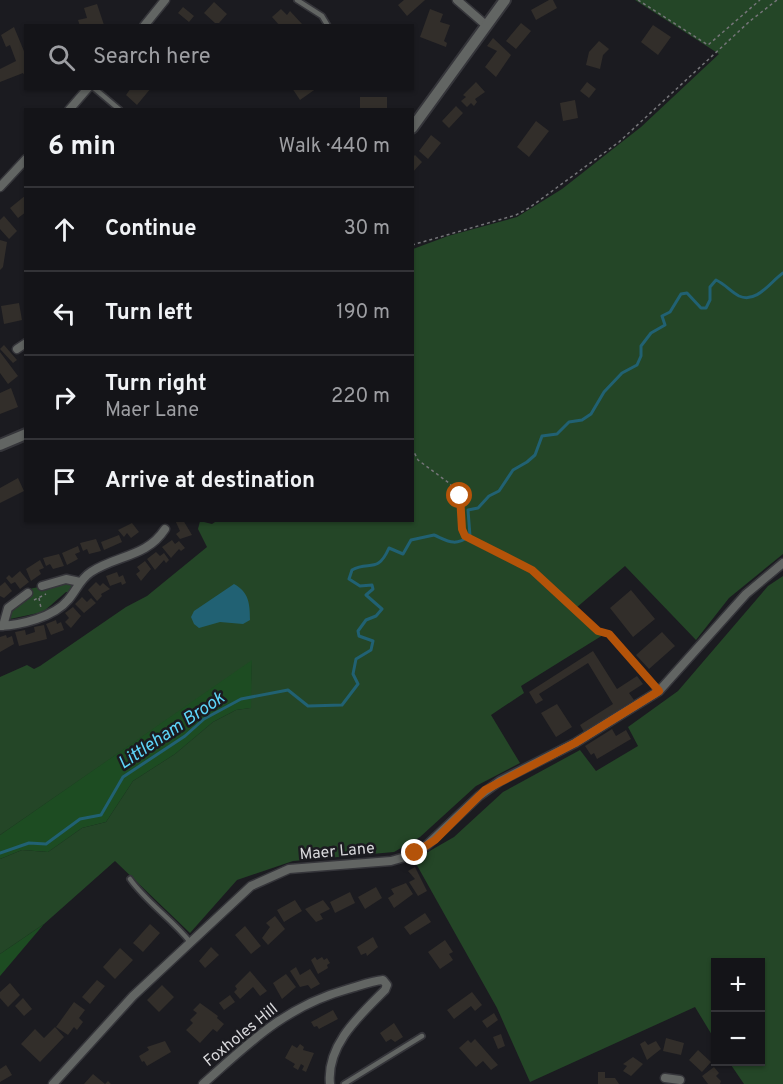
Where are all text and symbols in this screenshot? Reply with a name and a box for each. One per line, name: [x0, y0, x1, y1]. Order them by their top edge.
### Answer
search box: [24, 24, 414, 90]
icon: search: [45, 41, 78, 74]
text: Search here: [93, 44, 211, 71]
text: 6 min: [48, 131, 116, 164]
text: Walk · 440 m: [279, 134, 390, 160]
icon: ahead: [48, 213, 81, 246]
text: Continue: [105, 216, 196, 243]
text: 30 m: [344, 216, 390, 242]
icon: left: [48, 297, 81, 330]
text: Turn left: [105, 300, 193, 327]
text: 190 m: [336, 300, 390, 326]
text: Turn right: [105, 371, 207, 398]
icon: right: [48, 381, 81, 414]
text: 220 m: [331, 384, 390, 410]
text: Maer Lane: [105, 398, 199, 424]
icon: arrive: [48, 465, 81, 498]
text: Arrive at destination: [105, 468, 315, 495]
route start: [446, 482, 472, 508]
water label: Littleham Brook: [114, 687, 230, 775]
street label: Maer Lane: [299, 839, 376, 865]
route end: [401, 839, 427, 865]
map controls: [711, 958, 765, 1066]
button: +: [711, 958, 765, 1012]
street label: Foxholes Hill: [200, 999, 283, 1072]
button: −: [711, 1012, 765, 1066]

